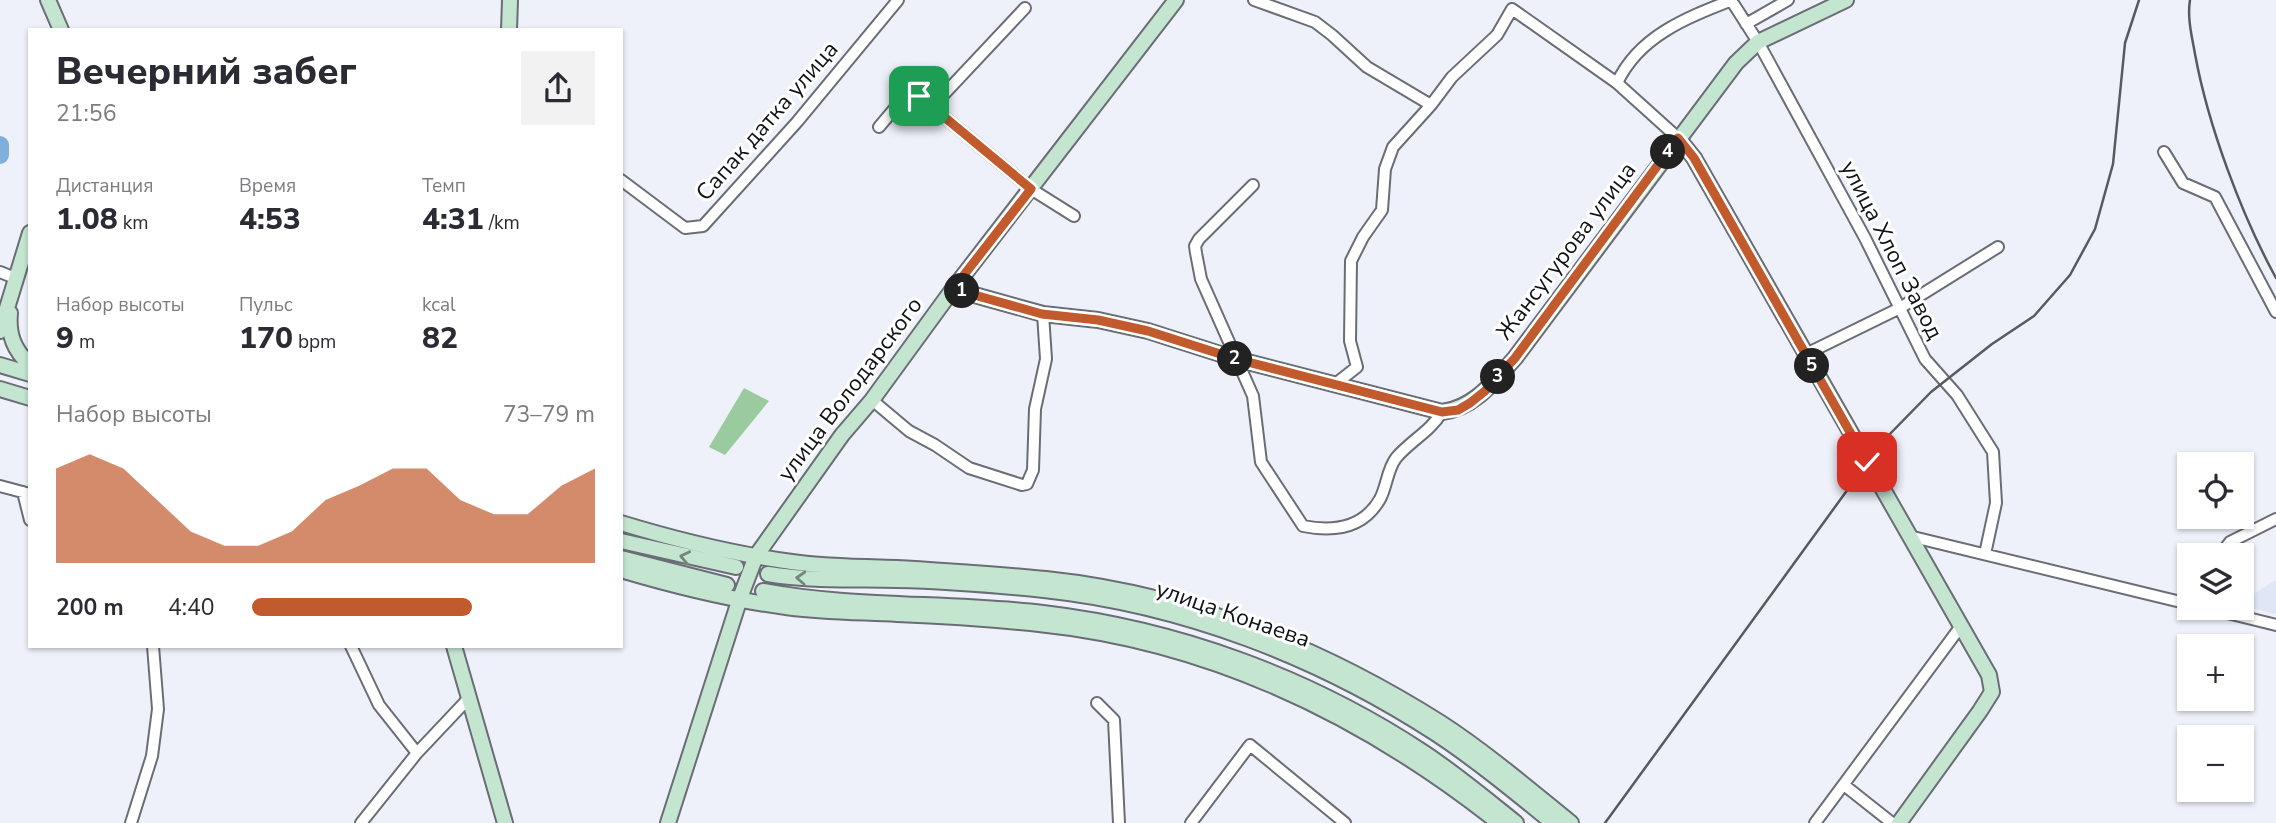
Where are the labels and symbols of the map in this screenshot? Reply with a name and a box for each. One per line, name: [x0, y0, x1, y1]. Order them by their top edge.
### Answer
street label: Сапак датка улица: [689, 35, 845, 207]
pin: [889, 66, 949, 126]
pin: 4: [1650, 134, 1686, 170]
street label: улица Хлоп Завод: [1833, 155, 1951, 345]
street label: Жансугурова улица: [1489, 156, 1643, 346]
pin: 1: [944, 274, 979, 308]
street label: улица Володарского: [770, 291, 930, 487]
pin: 2: [1218, 342, 1252, 376]
pin: 5: [1794, 348, 1829, 384]
pin: 3: [1480, 360, 1516, 394]
pin: [1837, 432, 1897, 492]
one-way arrow: [679, 551, 691, 566]
one-way arrow: [795, 571, 806, 586]
street label: улица Конаева: [1152, 573, 1314, 655]

